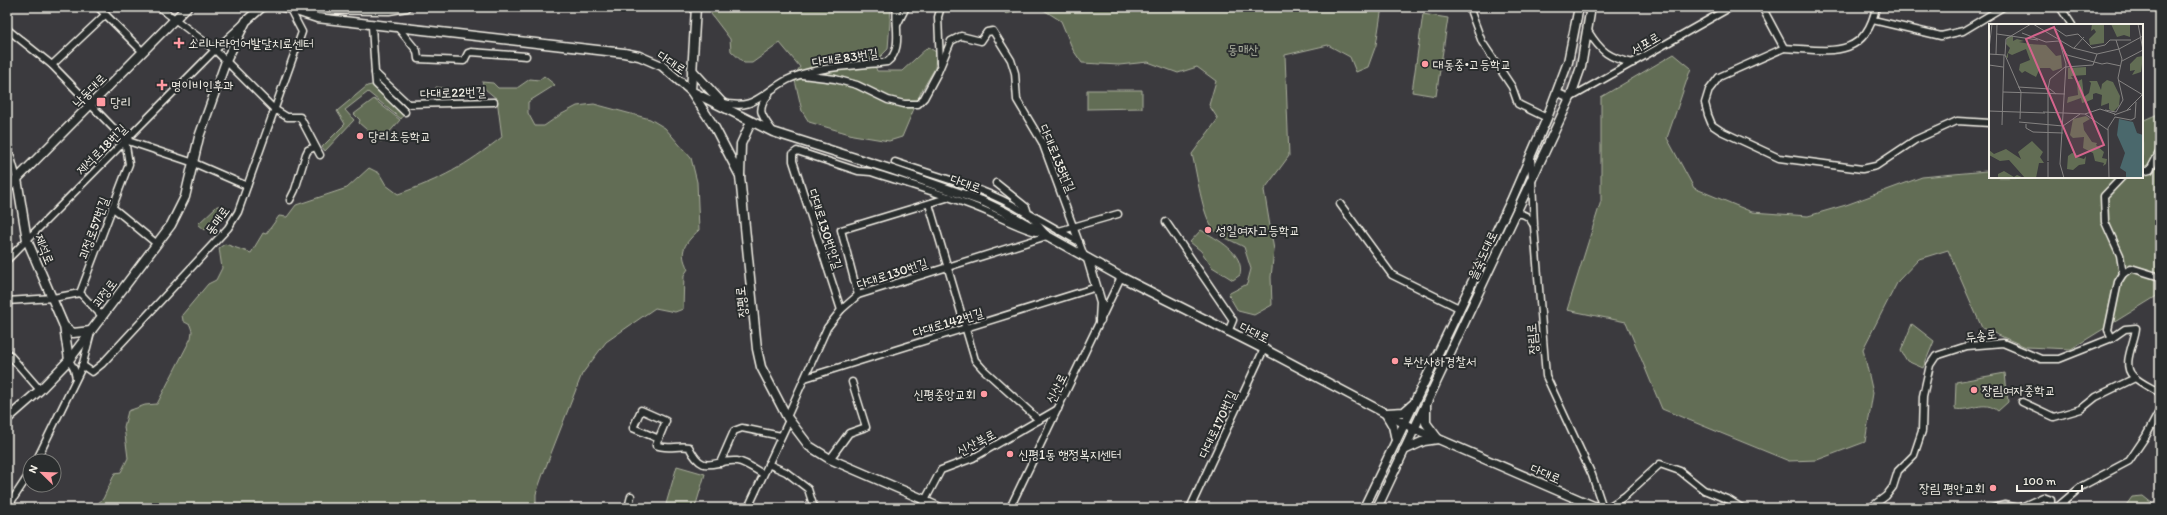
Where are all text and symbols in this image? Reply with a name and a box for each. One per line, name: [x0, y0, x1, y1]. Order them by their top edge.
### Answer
inset map: [1989, 24, 2143, 178]
street label: 서포로: [1628, 29, 1663, 58]
place label: 소리나라언어발달치료센터: [188, 36, 314, 51]
marker: 소리나라언어발달치료센터: [173, 37, 185, 49]
park label: 동매산: [1227, 42, 1259, 57]
street label: 다대로83번길: [811, 45, 879, 70]
street label: 다대로: [655, 47, 689, 77]
place label: 대동중•고등학교: [1433, 57, 1511, 72]
marker: 대동중•고등학교: [1420, 59, 1430, 69]
street label: 낙동대로: [69, 70, 109, 110]
place label: 명이비인후과: [171, 78, 234, 93]
marker: 명이비인후과: [156, 79, 168, 91]
street label: 다대로22번길: [420, 84, 486, 101]
place label: 당리: [110, 95, 131, 110]
marker: 당리: [95, 96, 107, 108]
street label: 제석로18번길: [73, 121, 130, 178]
street label: 다대로135번길: [1037, 122, 1079, 194]
place label: 당리초등학교: [368, 129, 431, 144]
marker: 당리초등학교: [355, 131, 365, 141]
street label: 다대로: [949, 171, 983, 196]
street label: 다대로130번안길: [805, 187, 846, 271]
street label: 괴정로57번길: [75, 195, 112, 262]
street label: 동매로: [202, 203, 233, 237]
place label: 성일여자고등학교: [1216, 223, 1300, 238]
marker: 성일여자고등학교: [1203, 225, 1213, 235]
street label: 을숙도대로: [1465, 228, 1500, 282]
street label: 제석로: [32, 232, 57, 267]
street label: 다대로130번길: [855, 255, 929, 292]
street label: 괴정로: [89, 276, 120, 310]
street label: 장평로: [732, 286, 751, 318]
street label: 다대로142번길: [911, 305, 985, 340]
street label: 다대로: [1237, 319, 1272, 346]
street label: 장림로: [1524, 323, 1541, 355]
street label: 두송로: [1965, 326, 1998, 345]
place label: 부산사하경찰서: [1403, 354, 1476, 369]
marker: 부산사하경찰서: [1390, 356, 1400, 366]
street label: 신산로: [1043, 371, 1070, 406]
place label: 장림여자중학교: [1982, 383, 2055, 398]
marker: 장림여자중학교: [1969, 385, 1979, 395]
place label: 신평중앙교회: [913, 387, 976, 402]
street label: 다대로170번길: [1195, 388, 1240, 460]
marker: 신평중앙교회: [979, 389, 989, 399]
street label: 신산북로: [954, 426, 998, 459]
place label: 신평1동 행정복지센터: [1018, 447, 1121, 462]
marker: 신평1동 행정복지센터: [1005, 449, 1015, 459]
north arrow: [22, 453, 62, 493]
street label: 다대로: [1528, 460, 1563, 486]
text: N: [26, 463, 41, 475]
scale bar: [2017, 467, 2082, 493]
text: 100 m: [2023, 474, 2056, 488]
place label: 장림 평안교회: [1919, 481, 1985, 496]
marker: 장림 평안교회: [1988, 483, 1998, 493]

